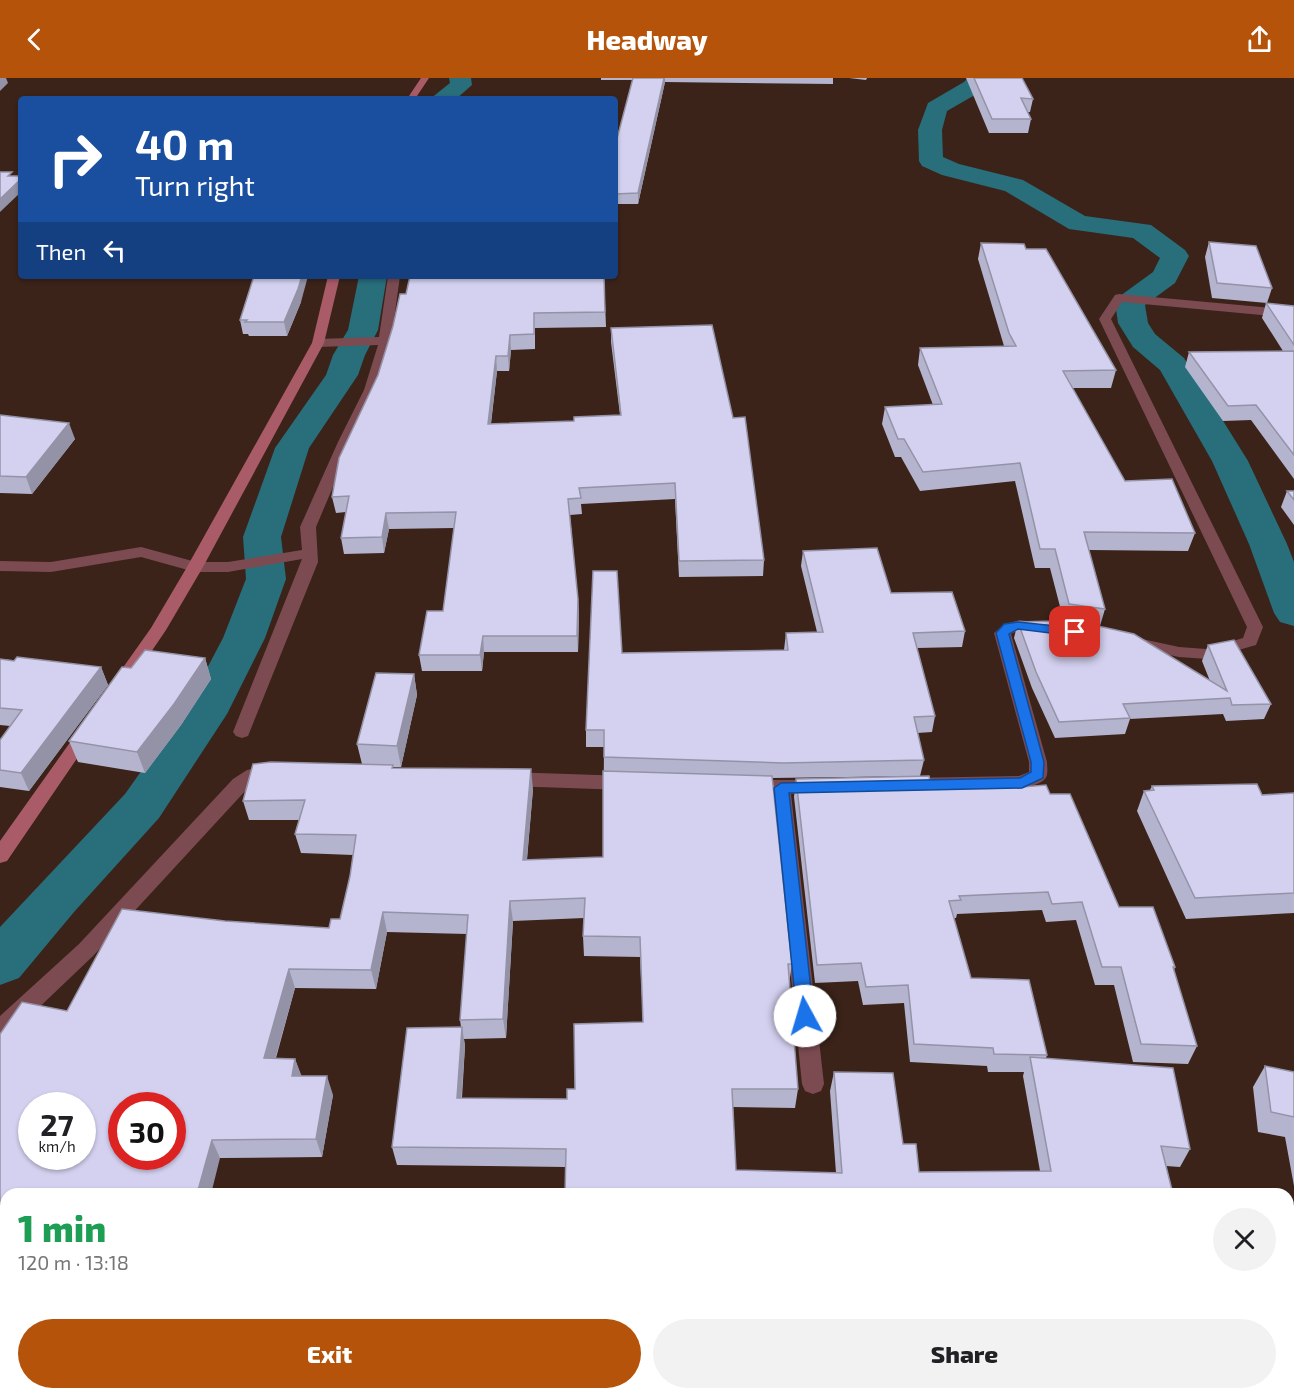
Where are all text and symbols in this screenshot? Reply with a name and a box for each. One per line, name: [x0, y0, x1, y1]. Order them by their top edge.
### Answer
icon: back: [18, 23, 51, 56]
text: Headway: [586, 23, 708, 55]
icon: share: [1243, 23, 1276, 56]
text: 40 m: [135, 118, 234, 168]
icon: right: [36, 120, 114, 198]
text: Turn right: [135, 169, 255, 201]
icon: left: [98, 234, 131, 267]
text: Then: [36, 238, 86, 264]
pin: [1049, 606, 1100, 657]
icon: arrive: [1058, 615, 1091, 648]
position arrow: [773, 984, 837, 1048]
speed limit sign: 30: [108, 1092, 186, 1170]
text: 27: [40, 1106, 74, 1142]
text: km/h: [38, 1137, 76, 1155]
text: 1 min: [18, 1206, 106, 1249]
button: close: [1213, 1208, 1276, 1271]
text: 120 m · 13:18: [18, 1250, 129, 1274]
button: Exit: [18, 1319, 641, 1388]
button: Share: [653, 1319, 1276, 1388]

